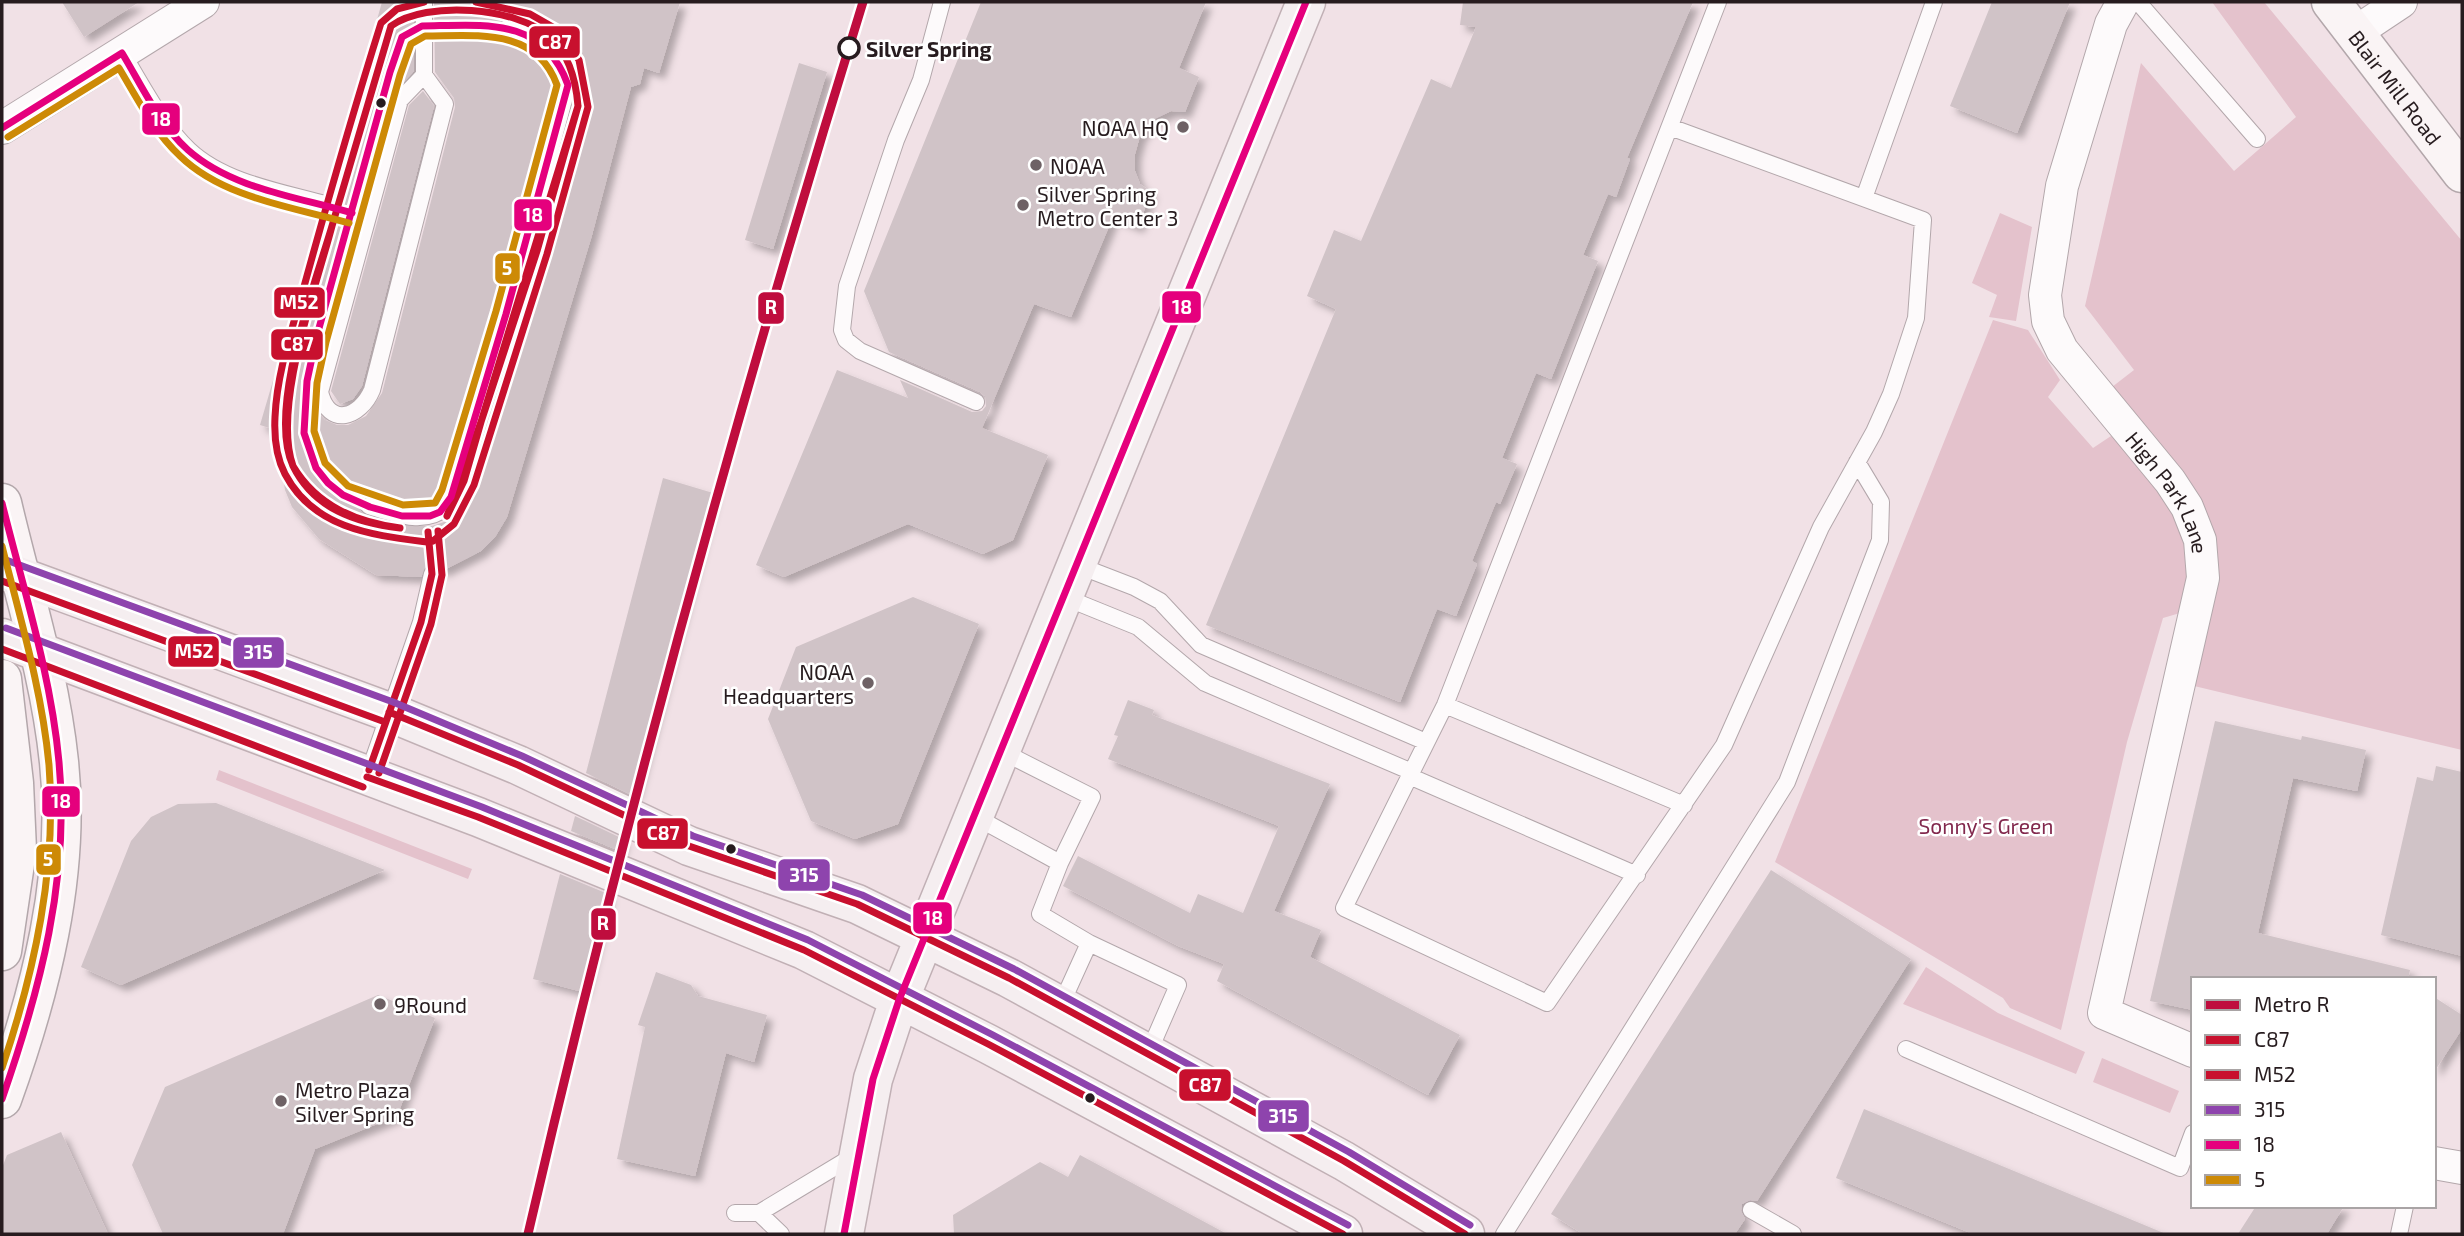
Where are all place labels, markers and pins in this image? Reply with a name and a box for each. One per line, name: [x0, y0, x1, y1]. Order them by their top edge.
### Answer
place label: Silver Spring: [866, 36, 992, 61]
marker: Silver Spring: [838, 37, 860, 59]
unlabelled marker: [374, 96, 388, 110]
place label: NOAA HQ: [1082, 115, 1169, 141]
marker: NOAA HQ: [1175, 119, 1191, 135]
place label: NOAA: [1050, 153, 1105, 178]
marker: NOAA: [1028, 157, 1044, 173]
place label: Silver Spring Metro Center 3: [1037, 181, 1179, 230]
marker: Silver Spring Metro Center 3: [1015, 197, 1031, 213]
place label: NOAA Headquarters: [723, 659, 854, 708]
marker: NOAA Headquarters: [860, 675, 876, 691]
unlabelled marker: [724, 842, 738, 856]
place label: 9Round: [394, 992, 467, 1017]
marker: 9Round: [372, 996, 388, 1012]
place label: Metro Plaza Silver Spring: [295, 1077, 414, 1126]
unlabelled marker: [1083, 1091, 1097, 1105]
marker: Metro Plaza Silver Spring: [273, 1093, 289, 1109]

